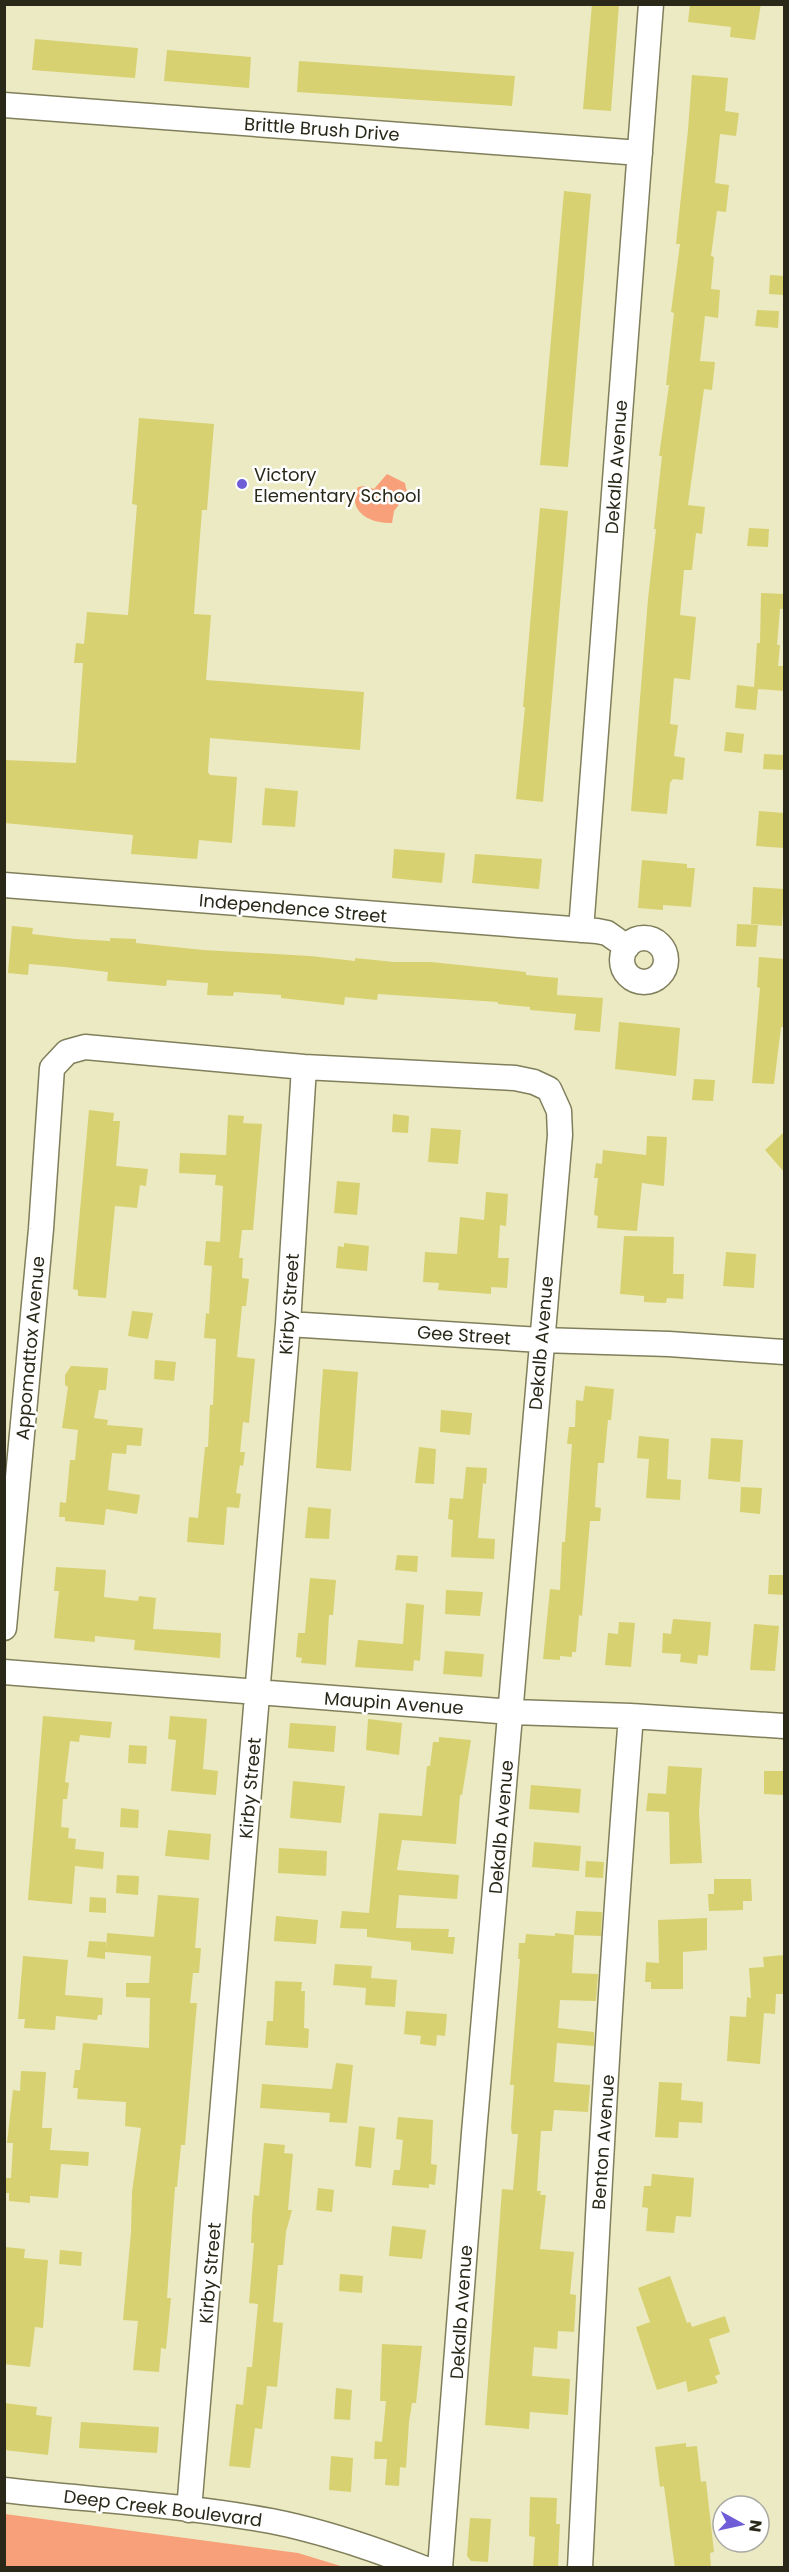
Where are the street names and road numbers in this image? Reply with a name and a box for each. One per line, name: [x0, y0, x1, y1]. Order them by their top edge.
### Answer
street label: Brittle Brush Drive: [243, 111, 401, 147]
street label: Dekalb Avenue: [599, 399, 633, 535]
street label: Independence Street: [198, 887, 388, 929]
street label: Kirby Street: [273, 1252, 305, 1356]
street label: Appomattox Avenue: [10, 1255, 50, 1441]
street label: Dekalb Avenue: [523, 1275, 559, 1411]
street label: Gee Street: [416, 1319, 512, 1351]
street label: Maupin Avenue: [323, 1686, 465, 1720]
street label: Kirby Street: [233, 1736, 267, 1840]
street label: Dekalb Avenue: [483, 1759, 519, 1895]
street label: Benton Avenue: [586, 2073, 620, 2211]
street label: Kirby Street: [193, 2221, 227, 2325]
street label: Dekalb Avenue: [444, 2244, 478, 2380]
street label: Deep Creek Boulevard: [62, 2483, 264, 2533]

